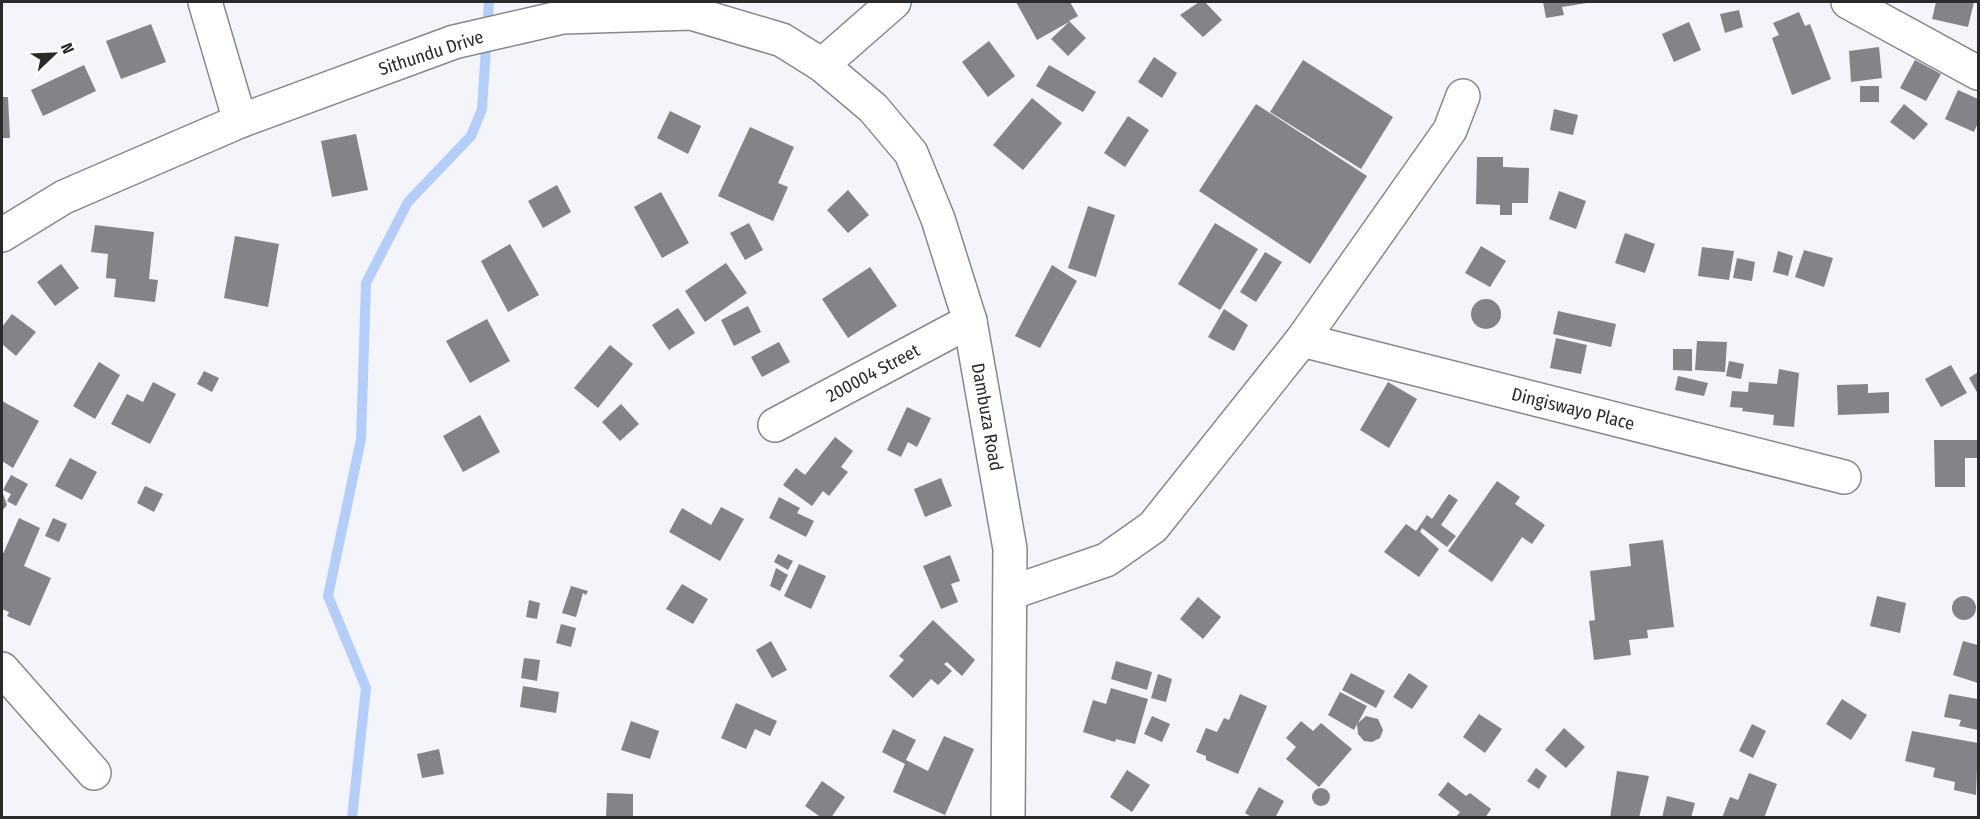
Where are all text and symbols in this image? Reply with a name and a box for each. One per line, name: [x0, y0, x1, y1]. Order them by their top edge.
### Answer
north arrow: [24, 24, 84, 84]
street label: Sithundu Drive: [376, 26, 486, 80]
text: N: [57, 40, 78, 56]
street label: 200004 Street: [823, 339, 924, 407]
street label: Dambuza Road: [967, 361, 1007, 473]
street label: Dingiswayo Place: [1509, 383, 1637, 435]

